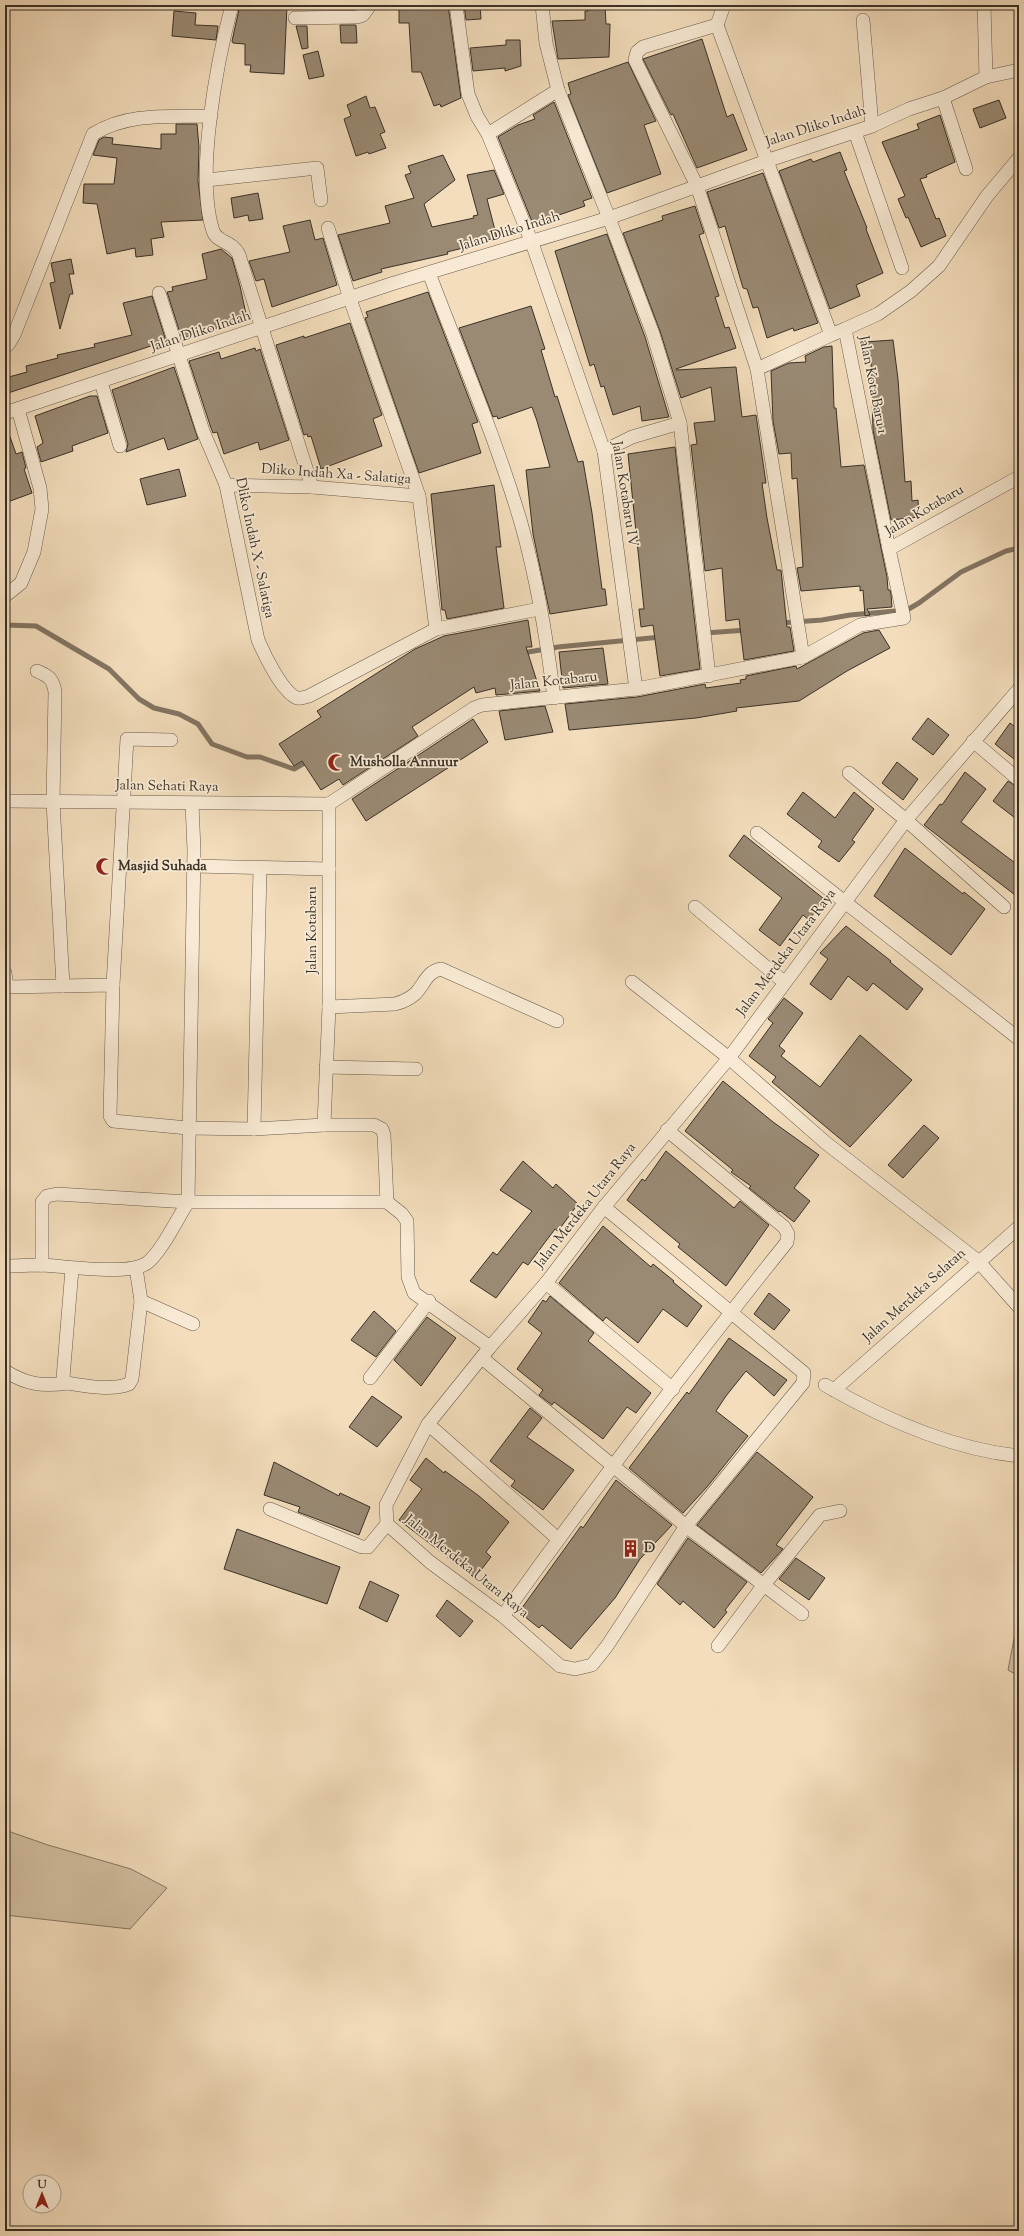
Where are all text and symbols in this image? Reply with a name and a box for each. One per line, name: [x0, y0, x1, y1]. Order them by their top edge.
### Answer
street label: Jalan Dliko Indah: [762, 101, 869, 153]
street label: Jalan Dliko Indah: [456, 207, 563, 257]
street label: Jalan Dliko Indah: [147, 306, 254, 358]
street label: Jalan Kota Baru 1: [852, 333, 891, 436]
street label: Jalan Kotabaru IV: [606, 439, 642, 549]
street label: Dliko Indah Xa - Salatiga: [261, 460, 412, 490]
street label: Dliko Indah X - Salatiga: [229, 476, 279, 621]
street label: Jalan Kotabaru: [881, 480, 968, 542]
street label: Jalan Kotabaru: [508, 667, 599, 697]
mosque icon: Musholla Annuur: [327, 753, 347, 773]
place label: Musholla Annuur: [350, 753, 459, 773]
street label: Jalan Sehati Raya: [114, 776, 219, 798]
mosque icon: Masjid Suhada: [95, 857, 115, 877]
place label: Masjid Suhada: [118, 857, 207, 877]
street label: Jalan Merdeka Utara Raya: [732, 885, 842, 1022]
street label: Jalan Kotabaru: [303, 886, 323, 975]
street label: Jalan Merdeka Utara Raya: [530, 1138, 642, 1274]
street label: Jalan Merdeka Selatan: [858, 1244, 971, 1348]
street label: Jalan Merdeka Utara Raya: [399, 1510, 533, 1624]
building icon: D: [621, 1539, 641, 1559]
place label: D: [644, 1539, 655, 1559]
north arrow: [22, 2174, 62, 2214]
text: U: [37, 2177, 47, 2193]

